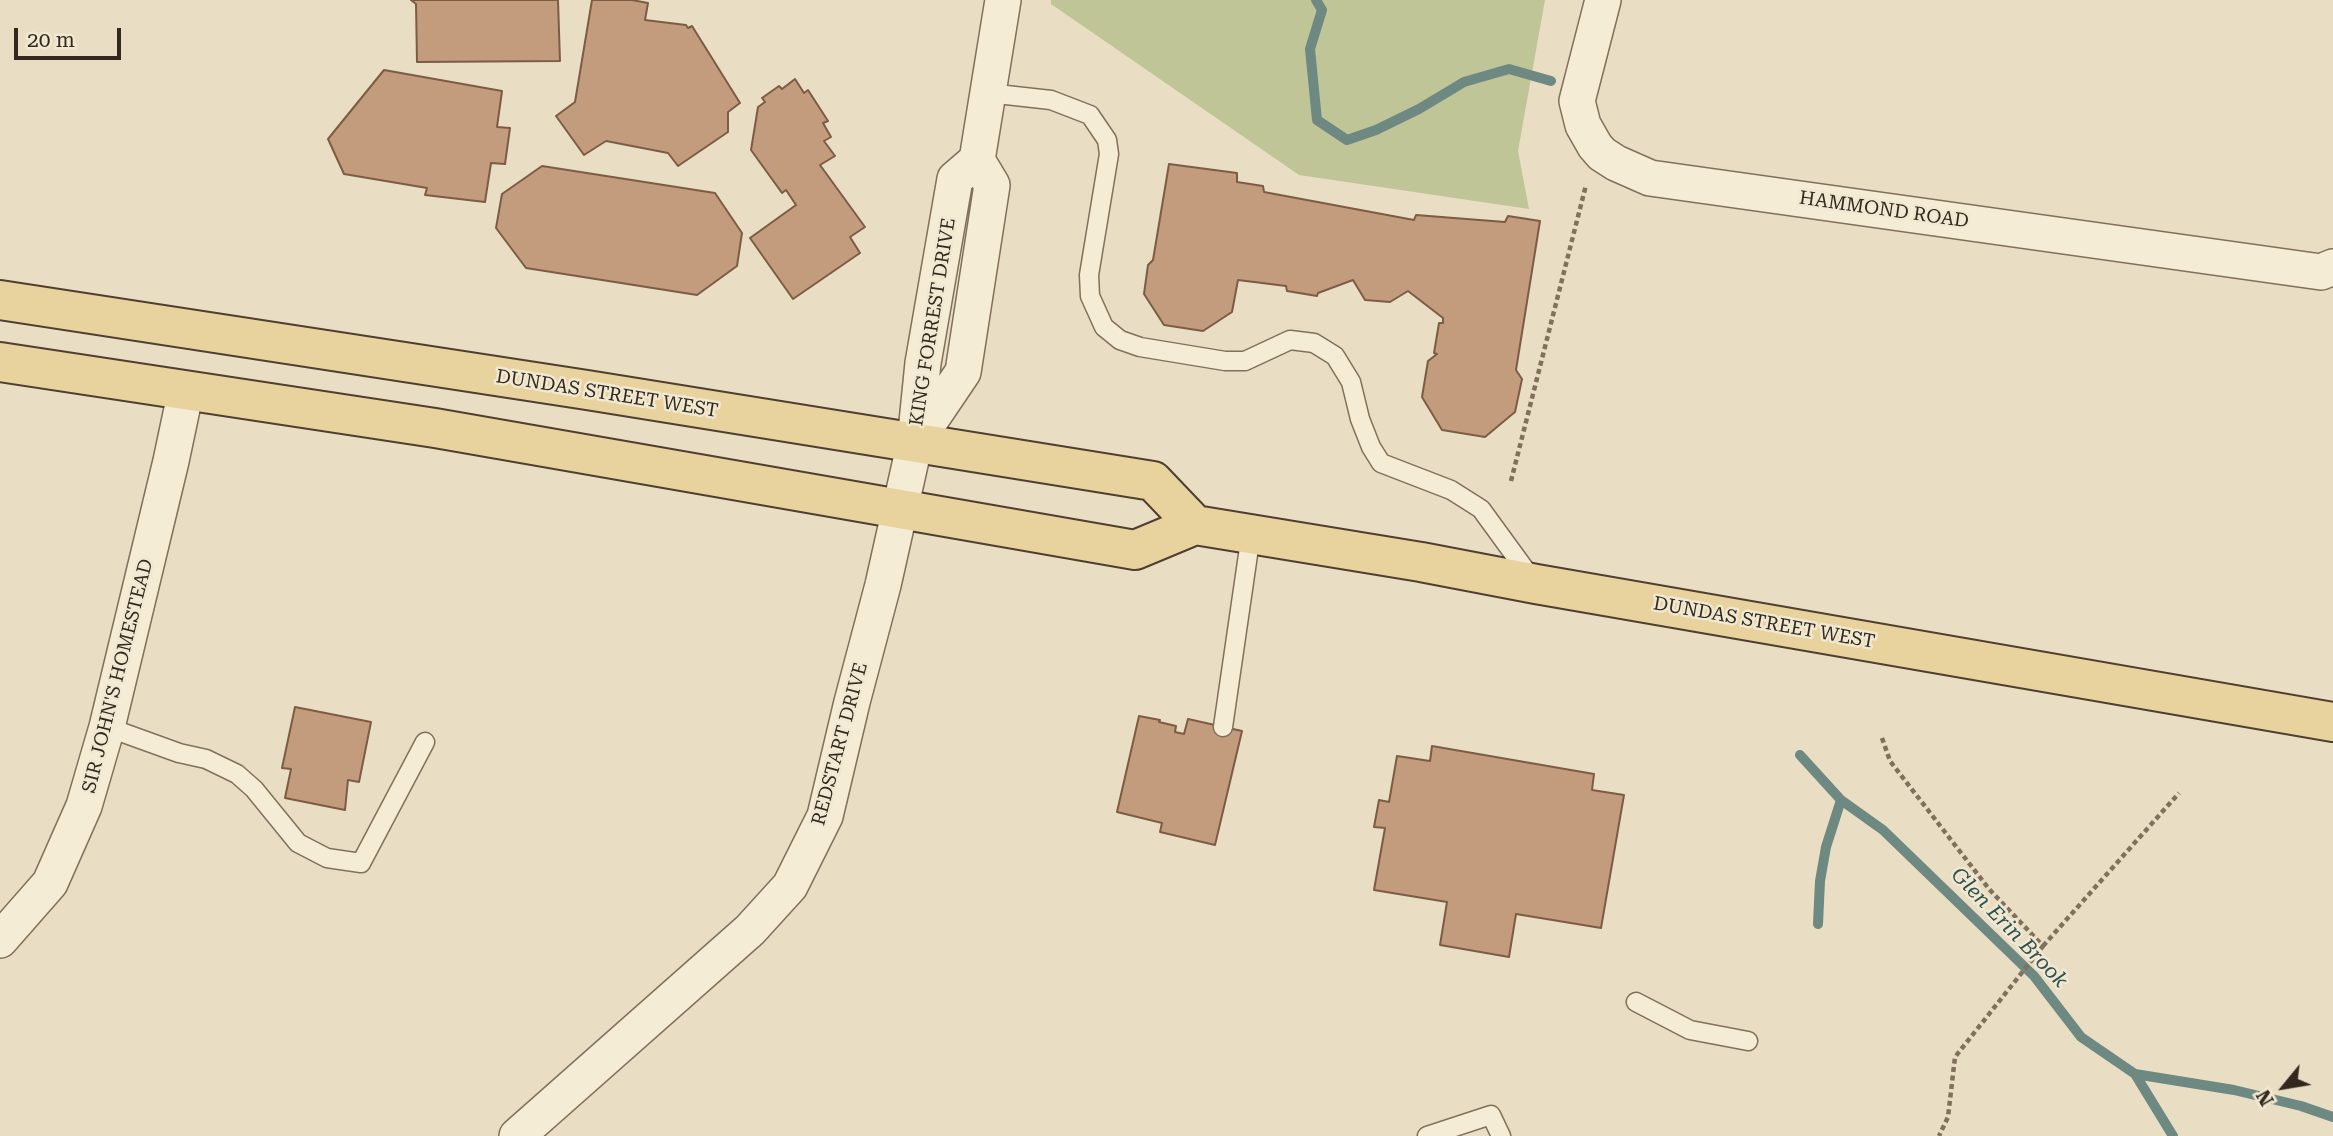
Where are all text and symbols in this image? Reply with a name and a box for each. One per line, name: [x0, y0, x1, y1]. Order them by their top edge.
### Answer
scale bar: [18, 14, 124, 58]
text: 20 m: [27, 28, 75, 52]
street label: HAMMOND ROAD: [1798, 187, 1970, 233]
street label: KING FORREST DRIVE: [905, 216, 961, 428]
street label: DUNDAS STREET WEST: [494, 365, 720, 423]
street label: SIR JOHN'S HOMESTEAD: [78, 557, 158, 795]
street label: DUNDAS STREET WEST: [1651, 592, 1877, 654]
street label: REDSTART DRIVE: [807, 660, 873, 828]
water label: Glen Erin Brook: [1945, 863, 2073, 993]
north arrow: [2249, 1052, 2319, 1122]
text: N: [2252, 1086, 2279, 1110]

